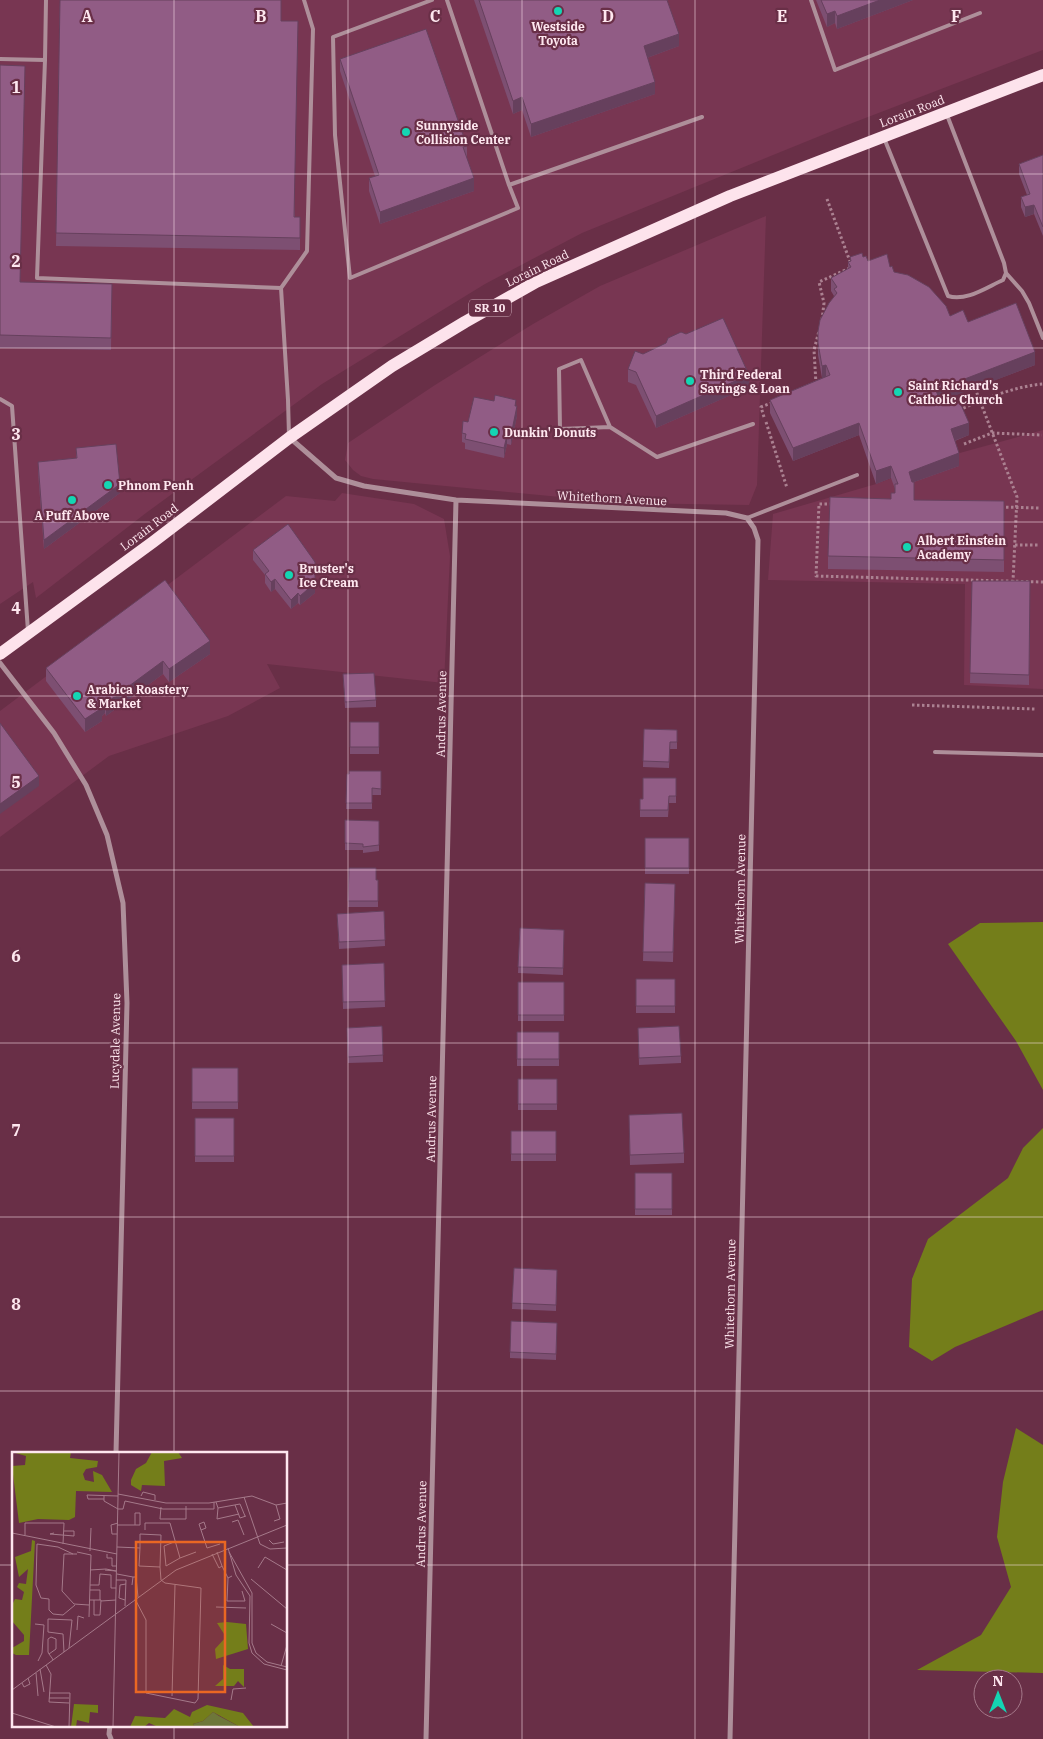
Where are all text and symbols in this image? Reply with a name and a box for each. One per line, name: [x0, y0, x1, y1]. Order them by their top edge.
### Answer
marker: Westside Toyota: [552, 5, 564, 17]
text: A: [81, 6, 93, 26]
text: B: [255, 6, 267, 26]
text: C: [430, 6, 440, 26]
text: D: [602, 6, 614, 26]
text: E: [777, 6, 787, 26]
text: F: [951, 6, 961, 26]
place label: Westside Toyota: [531, 19, 585, 48]
text: 1: [11, 77, 21, 97]
street label: Lorain Road: [877, 92, 947, 130]
place label: Sunnyside Collision Center: [416, 118, 510, 147]
marker: Sunnyside Collision Center: [400, 126, 412, 138]
street label: Lorain Road: [503, 246, 571, 290]
text: 2: [11, 251, 21, 271]
road number: SR 10: [469, 300, 511, 316]
place label: Third Federal Savings & Loan: [700, 367, 790, 396]
marker: Third Federal Savings & Loan: [684, 375, 696, 387]
place label: Saint Richard's Catholic Church: [908, 378, 1003, 407]
marker: Saint Richard's Catholic Church: [892, 386, 904, 398]
text: 3: [11, 424, 21, 444]
place label: Dunkin' Donuts: [504, 425, 596, 440]
marker: Dunkin' Donuts: [488, 426, 500, 438]
place label: Phnom Penh: [118, 478, 194, 493]
marker: Phnom Penh: [102, 479, 114, 491]
street label: Whitethorn Avenue: [557, 488, 667, 508]
marker: A Puff Above: [66, 494, 78, 506]
street label: Lorain Road: [117, 500, 181, 554]
place label: A Puff Above: [34, 508, 110, 523]
place label: Albert Einstein Academy: [917, 533, 1006, 562]
marker: Albert Einstein Academy: [901, 541, 913, 553]
place label: Bruster's Ice Cream: [299, 561, 359, 590]
marker: Bruster's Ice Cream: [283, 569, 295, 581]
text: 4: [11, 598, 21, 618]
street label: Andrus Avenue: [433, 670, 449, 758]
place label: Arabica Roastery & Market: [87, 682, 189, 711]
marker: Arabica Roastery & Market: [71, 690, 83, 702]
text: 5: [11, 772, 21, 792]
street label: Whitethorn Avenue: [732, 834, 748, 944]
text: 6: [11, 946, 21, 966]
street label: Lucydale Avenue: [107, 993, 123, 1089]
street label: Andrus Avenue: [423, 1075, 439, 1163]
text: 7: [11, 1120, 21, 1140]
street label: Whitethorn Avenue: [722, 1239, 738, 1349]
text: 8: [11, 1294, 21, 1314]
inset map: [12, 1452, 288, 1726]
street label: Andrus Avenue: [413, 1480, 429, 1568]
north arrow: [973, 1669, 1023, 1719]
text: N: [992, 1672, 1004, 1690]

